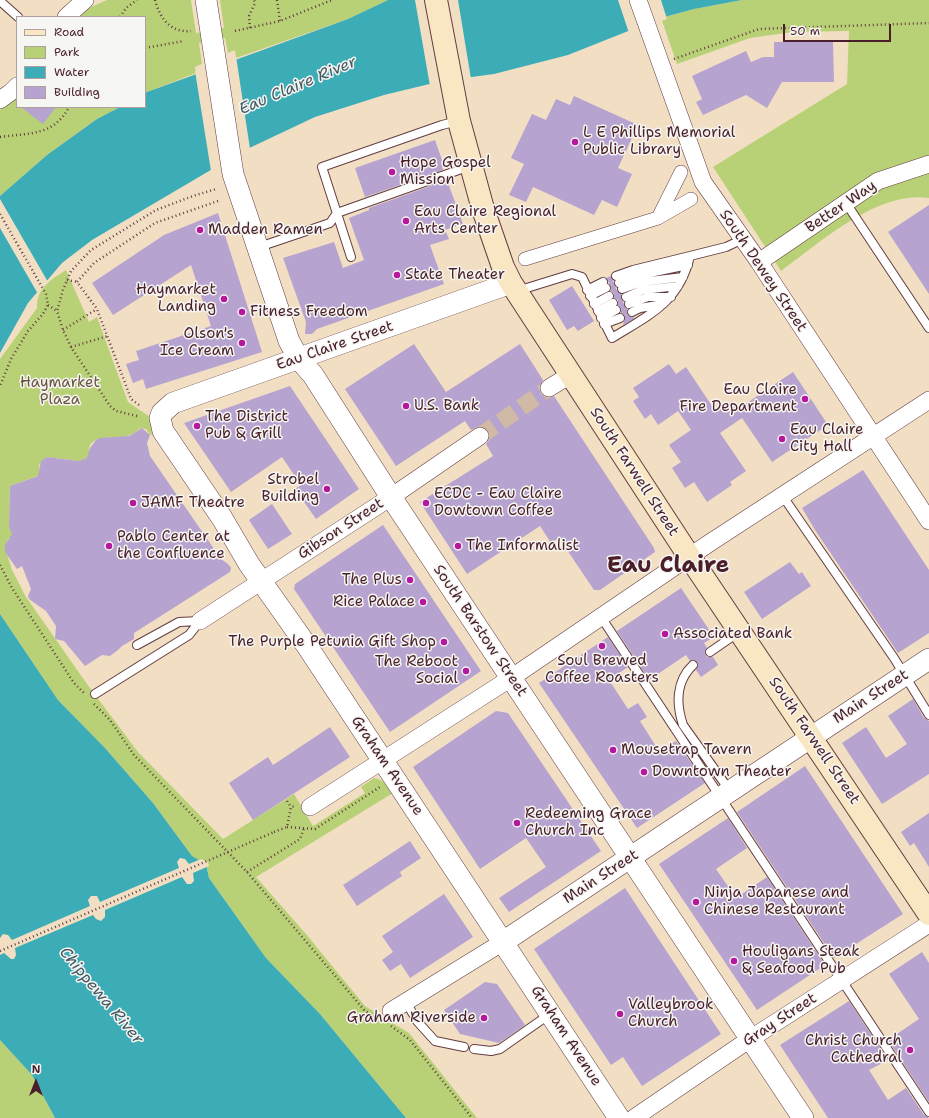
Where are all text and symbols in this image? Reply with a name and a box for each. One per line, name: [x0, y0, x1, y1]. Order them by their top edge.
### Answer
legend: [16, 16, 146, 108]
scale bar: [785, 16, 893, 42]
text: 50 m: [790, 23, 820, 39]
text: Road: [54, 24, 84, 40]
text: Park: [54, 44, 80, 60]
water label: Eau Claire River: [236, 53, 360, 119]
text: Water: [54, 64, 89, 80]
text: Building: [54, 84, 100, 100]
place label: L E Phillips Memorial Public Library: [583, 124, 735, 159]
marker: L E Phillips Memorial Public Library: [570, 137, 580, 147]
place label: Hope Gospel Mission: [400, 154, 491, 189]
marker: Hope Gospel Mission: [387, 167, 397, 177]
street label: Better Way: [802, 177, 880, 237]
place label: Eau Claire Regional Arts Center: [414, 203, 556, 238]
street label: South Dewey Street: [715, 206, 811, 336]
marker: Eau Claire Regional Arts Center: [401, 216, 411, 226]
place label: Madden Ramen: [208, 221, 323, 239]
marker: Madden Ramen: [195, 225, 205, 235]
place label: State Theater: [405, 266, 505, 284]
marker: State Theater: [392, 270, 402, 280]
place label: Haymarket Landing: [136, 281, 216, 316]
marker: Haymarket Landing: [219, 294, 229, 304]
place label: Fitness Freedom: [250, 303, 368, 321]
marker: Fitness Freedom: [237, 307, 247, 317]
street label: Eau Claire Street: [274, 318, 396, 374]
place label: Olson's Ice Cream: [160, 325, 234, 360]
marker: Olson's Ice Cream: [237, 338, 247, 348]
park label: Haymarket Plaza: [20, 374, 100, 409]
place label: Eau Claire Fire Department: [679, 381, 797, 416]
marker: Eau Claire Fire Department: [800, 394, 810, 404]
place label: U.S. Bank: [414, 397, 479, 415]
marker: U.S. Bank: [401, 401, 411, 411]
street label: South Farwell Street: [586, 404, 682, 540]
place label: The District Pub & Grill: [205, 408, 288, 443]
marker: The District Pub & Grill: [192, 421, 202, 431]
place label: Eau Claire City Hall: [790, 421, 864, 456]
marker: Eau Claire City Hall: [777, 434, 787, 444]
place label: Strobel Building: [262, 471, 319, 506]
marker: Strobel Building: [322, 484, 332, 494]
place label: ECDC - Eau Claire Dowtown Coffee: [434, 485, 562, 520]
place label: JAMF Theatre: [141, 494, 245, 512]
street label: Gibson Street: [295, 495, 387, 563]
marker: JAMF Theatre: [128, 498, 138, 508]
marker: ECDC - Eau Claire Dowtown Coffee: [421, 498, 431, 508]
place label: Pablo Center at the Confluence: [117, 528, 230, 563]
place label: The Informalist: [466, 537, 579, 555]
marker: Pablo Center at the Confluence: [104, 541, 114, 551]
marker: The Informalist: [453, 541, 463, 551]
district label: Eau Claire: [607, 552, 729, 580]
street label: South Barstow Street: [429, 562, 531, 700]
place label: The Plus: [342, 571, 402, 589]
marker: The Plus: [405, 575, 415, 585]
place label: Rice Palace: [333, 593, 415, 611]
marker: Rice Palace: [418, 597, 428, 607]
place label: Associated Bank: [673, 625, 792, 643]
marker: Associated Bank: [660, 629, 670, 639]
place label: The Purple Petunia Gift Shop: [228, 633, 436, 651]
marker: The Purple Petunia Gift Shop: [439, 637, 449, 647]
marker: Soul Brewed Coffee Roasters: [597, 641, 607, 651]
place label: Soul Brewed Coffee Roasters: [545, 652, 659, 687]
place label: The Reboot Social: [375, 653, 458, 688]
marker: The Reboot Social: [461, 666, 471, 676]
street label: Main Street: [830, 666, 912, 728]
street label: South Farwell Street: [765, 674, 863, 808]
street label: Graham Avenue: [347, 713, 427, 819]
place label: Mousetrap Tavern: [621, 741, 752, 759]
marker: Mousetrap Tavern: [608, 745, 618, 755]
place label: Downtown Theater: [652, 763, 792, 781]
marker: Downtown Theater: [639, 767, 649, 777]
place label: Redeeming Grace Church Inc: [525, 805, 652, 840]
marker: Redeeming Grace Church Inc: [512, 818, 522, 828]
street label: Main Street: [560, 846, 642, 908]
place label: Ninja Japanese and Chinese Restaurant: [704, 884, 849, 919]
marker: Ninja Japanese and Chinese Restaurant: [691, 897, 701, 907]
place label: Houligans Steak & Seafood Pub: [742, 943, 860, 978]
water label: Chippewa River: [55, 944, 147, 1048]
marker: Houligans Steak & Seafood Pub: [729, 956, 739, 966]
street label: Graham Avenue: [527, 982, 605, 1090]
street label: Gray Street: [740, 989, 820, 1051]
place label: Valleybrook Church: [628, 996, 714, 1031]
place label: Graham Riverside: [347, 1009, 476, 1027]
marker: Valleybrook Church: [615, 1009, 625, 1019]
marker: Graham Riverside: [479, 1013, 489, 1023]
place label: Christ Church Cathedral: [805, 1032, 902, 1067]
marker: Christ Church Cathedral: [905, 1045, 915, 1055]
north arrow: [16, 1062, 56, 1102]
text: N: [32, 1062, 40, 1077]

